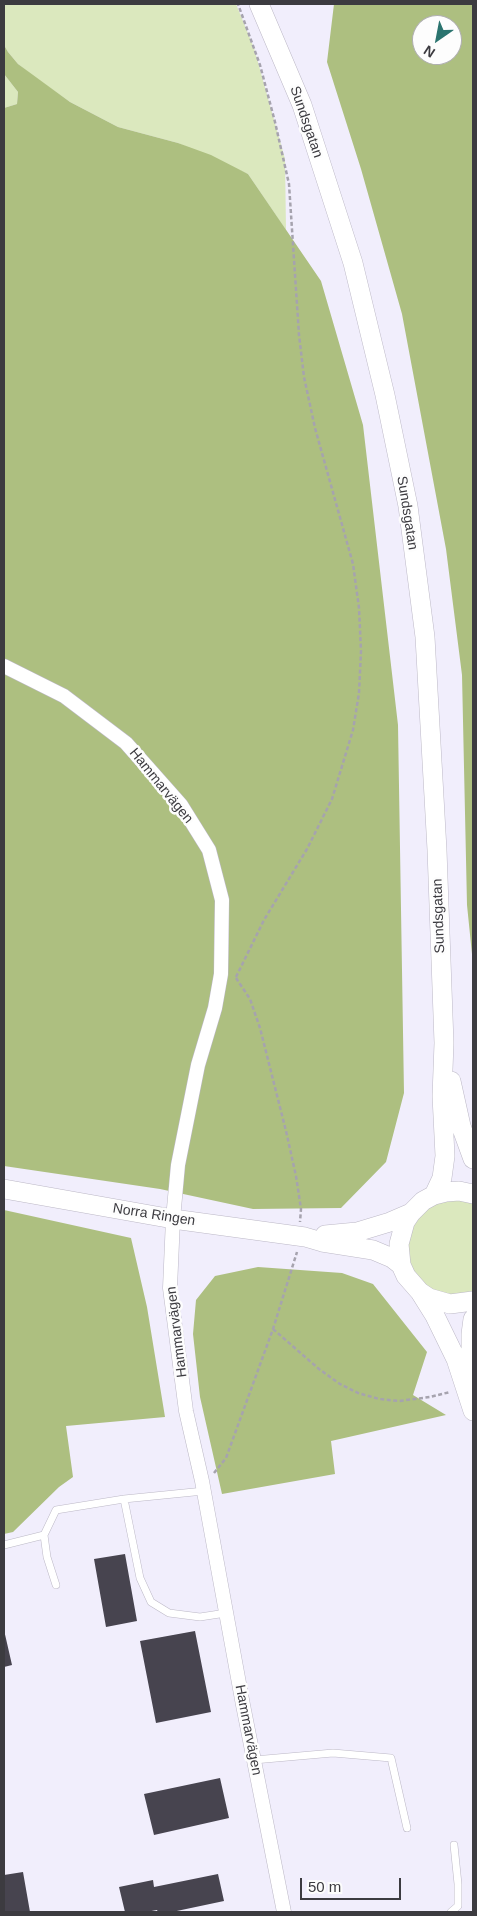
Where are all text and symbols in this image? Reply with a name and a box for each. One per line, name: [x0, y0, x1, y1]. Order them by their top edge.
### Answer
north arrow: [412, 15, 462, 65]
text: N: [421, 42, 438, 61]
street label: Sundsgatan: [286, 84, 326, 160]
street label: Sundsgatan: [393, 475, 421, 551]
street label: Hammarvägen: [126, 745, 196, 827]
street label: Sundsgatan: [429, 878, 449, 954]
street label: Norra Ringen: [112, 1200, 196, 1230]
street label: Hammarvägen: [163, 1285, 191, 1379]
street label: Hammarvägen: [231, 1683, 265, 1777]
scale bar: [302, 1868, 403, 1900]
text: 50 m: [308, 1878, 341, 1895]

